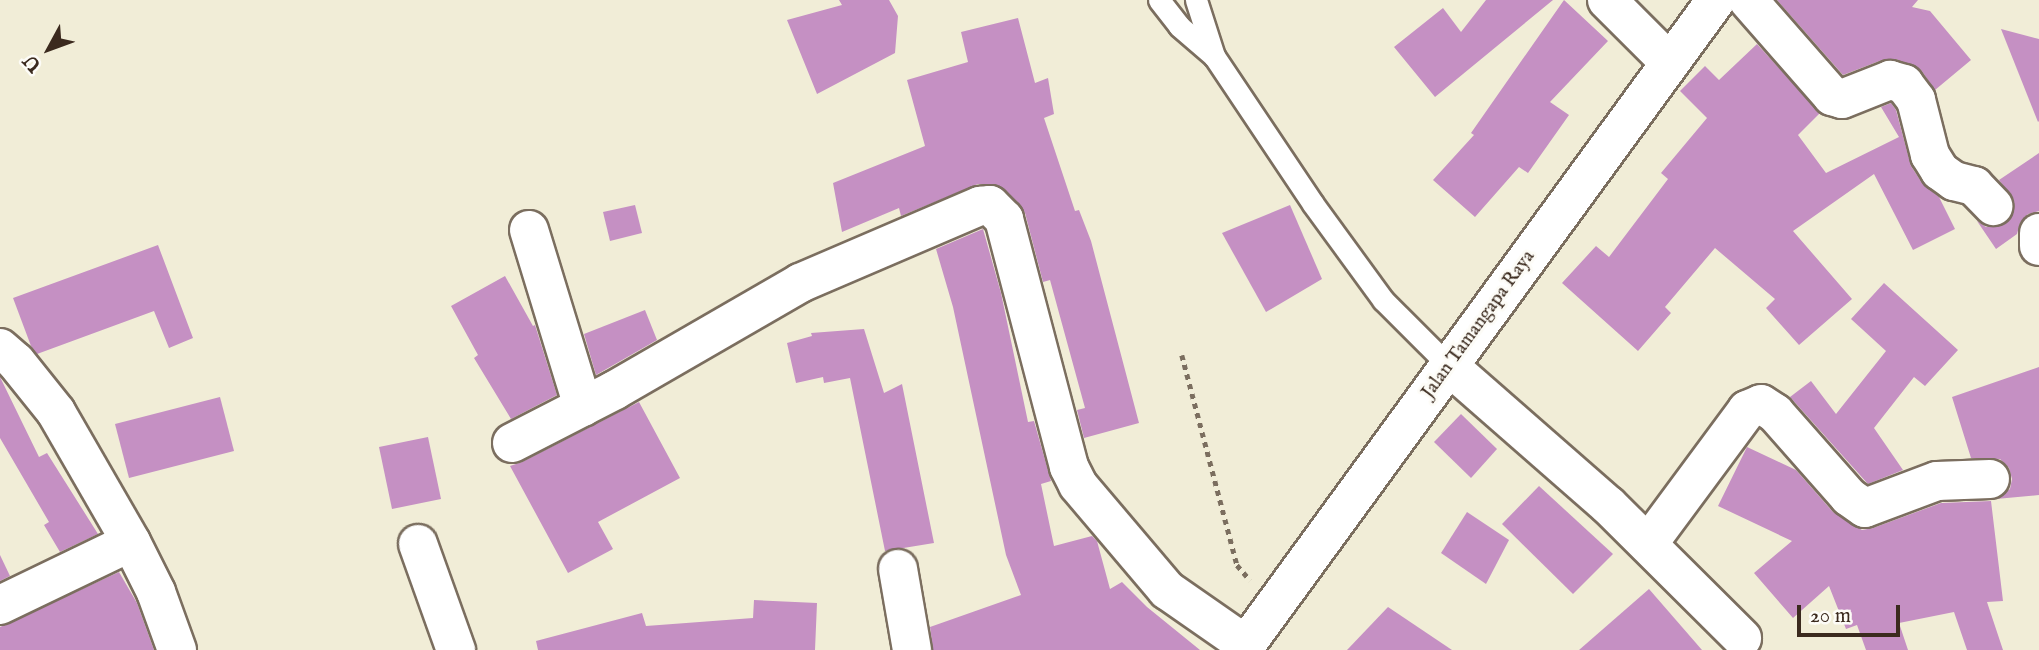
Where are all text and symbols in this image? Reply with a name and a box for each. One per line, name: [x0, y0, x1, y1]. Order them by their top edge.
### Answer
north arrow: [14, 14, 84, 84]
text: U: [19, 49, 47, 77]
street label: Jalan Tamangapa Raya: [1418, 246, 1540, 404]
scale bar: [1801, 590, 1904, 634]
text: 20 m: [1810, 603, 1851, 630]

